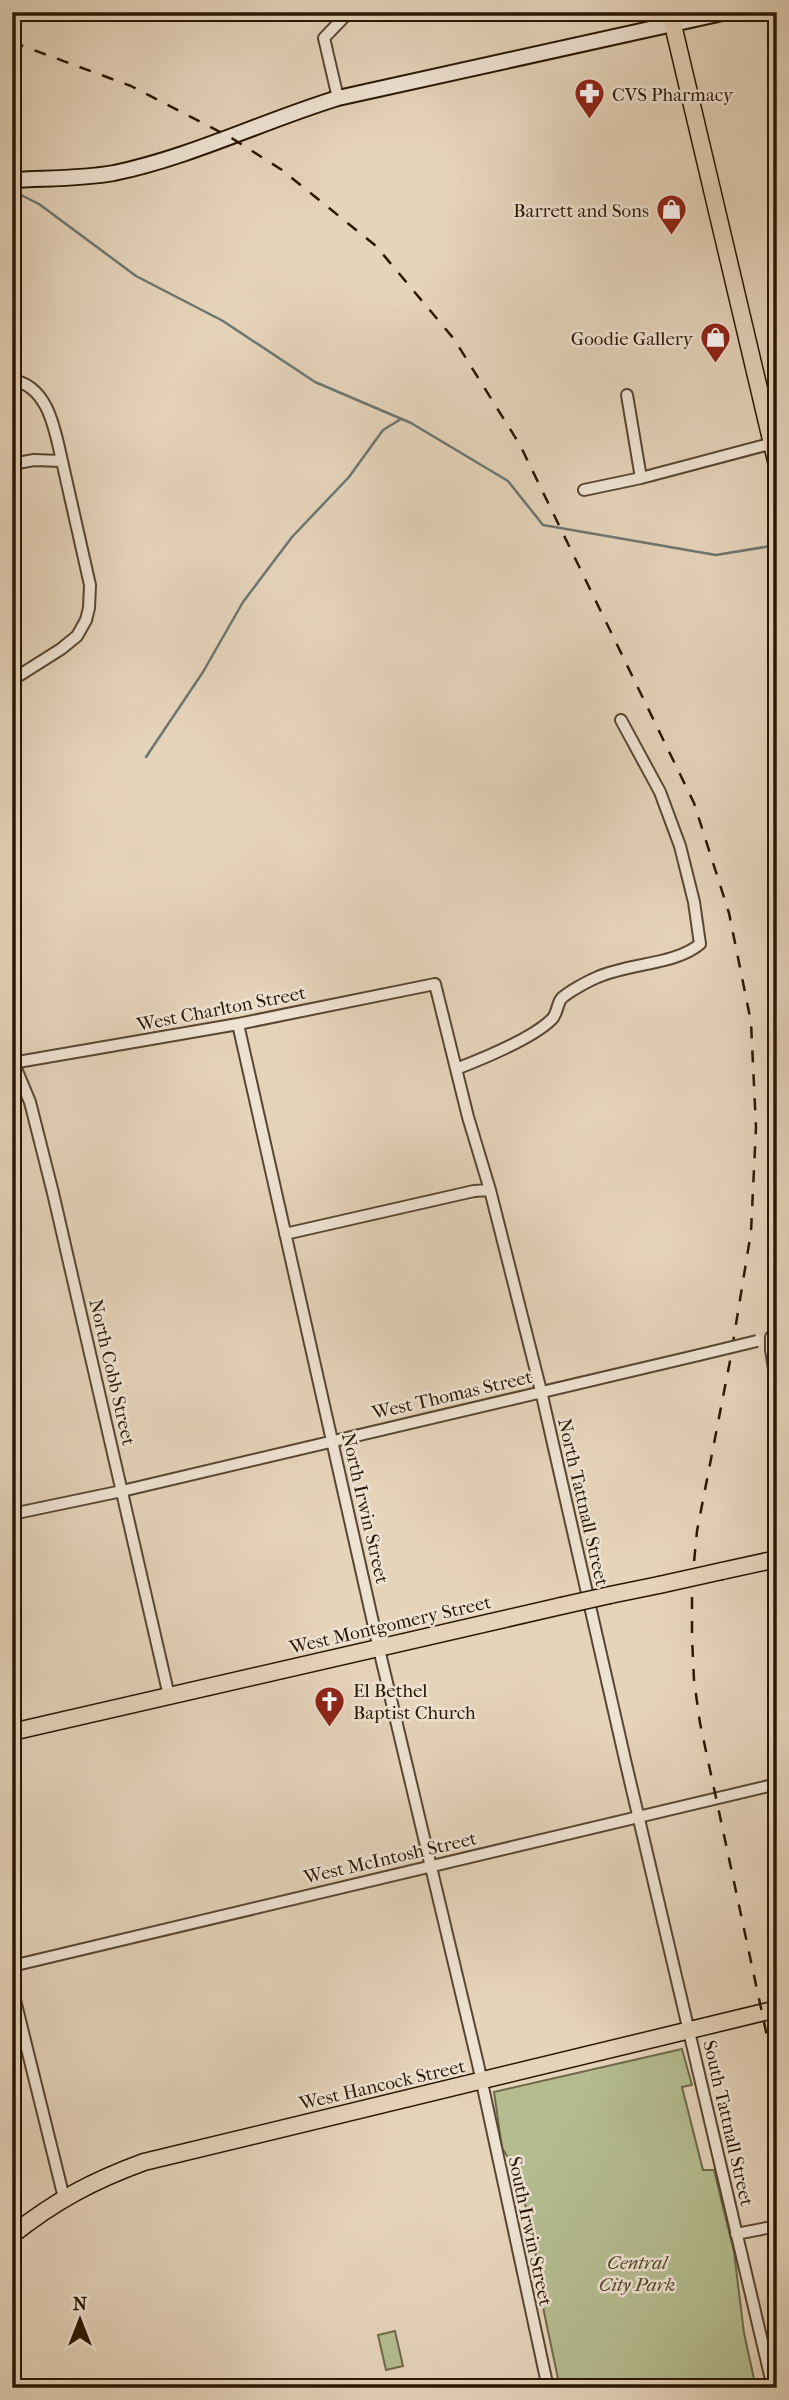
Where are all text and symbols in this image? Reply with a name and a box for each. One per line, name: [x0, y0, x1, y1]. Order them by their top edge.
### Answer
pharmacy icon: CVS Pharmacy: [572, 77, 606, 121]
place label: CVS Pharmacy: [612, 84, 734, 106]
shop icon: Barrett and Sons: [655, 193, 689, 237]
place label: Barrett and Sons: [513, 200, 649, 222]
shop icon: Goodie Gallery: [699, 321, 733, 365]
place label: Goodie Gallery: [571, 328, 694, 350]
street label: West Charlton Street: [134, 982, 308, 1036]
street label: North Cobb Street: [84, 1297, 140, 1448]
street label: West Thomas Street: [369, 1366, 535, 1424]
street label: North Tattnall Street: [553, 1416, 613, 1588]
street label: North Irwin Street: [337, 1431, 393, 1586]
street label: West Montgomery Street: [286, 1591, 493, 1659]
place label: El Bethel Baptist Church: [353, 1680, 476, 1724]
church icon: El Bethel Baptist Church: [313, 1684, 347, 1728]
street label: West McIntosh Street: [301, 1827, 479, 1889]
street label: South Tattnall Street: [698, 2038, 758, 2209]
street label: West Hancock Street: [296, 2055, 468, 2115]
street label: South Irwin Street: [503, 2155, 557, 2308]
park label: Central City Park: [599, 2252, 675, 2296]
north arrow: [46, 2284, 116, 2354]
text: N: [73, 2293, 88, 2315]

